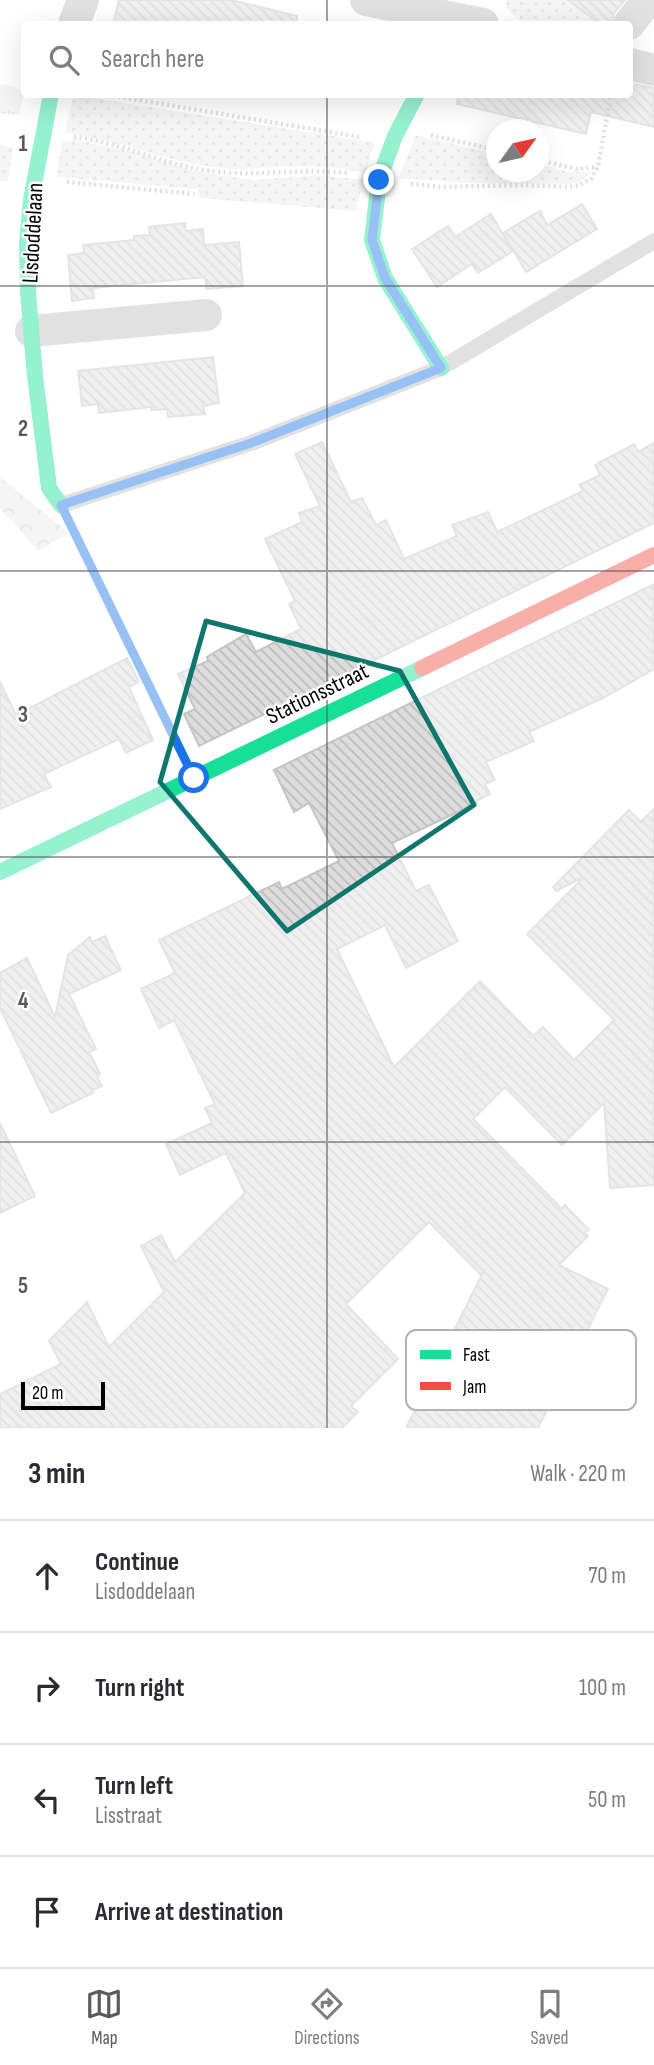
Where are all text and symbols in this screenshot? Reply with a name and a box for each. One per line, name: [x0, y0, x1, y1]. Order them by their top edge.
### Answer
search box: [21, 21, 633, 98]
icon: search: [45, 41, 83, 79]
text: Search here: [101, 44, 204, 75]
north arrow: [486, 119, 549, 182]
text: 1: [18, 130, 28, 158]
route end: [363, 164, 394, 195]
street label: Lisdoddelaan: [16, 182, 50, 284]
text: 2: [18, 415, 28, 443]
street label: Stationsstraat: [262, 657, 373, 731]
text: 3: [18, 701, 28, 729]
route start: [178, 762, 209, 793]
text: 4: [18, 987, 29, 1015]
text: 5: [18, 1272, 28, 1300]
legend: [406, 1330, 636, 1410]
text: Fast: [463, 1344, 490, 1367]
text: Jam: [462, 1376, 486, 1399]
scale bar: [21, 1379, 105, 1411]
text: 20 m: [32, 1382, 64, 1405]
text: 3 min: [28, 1456, 85, 1492]
text: Walk · 220 m: [530, 1460, 626, 1488]
text: Continue: [95, 1547, 179, 1578]
icon: ahead: [28, 1557, 66, 1595]
text: 70 m: [588, 1562, 626, 1590]
text: Lisdoddelaan: [95, 1578, 195, 1606]
icon: right: [28, 1669, 66, 1707]
text: Turn right: [95, 1673, 184, 1704]
text: 100 m: [579, 1674, 626, 1702]
text: Turn left: [95, 1771, 173, 1802]
icon: left: [28, 1781, 66, 1819]
text: 50 m: [588, 1786, 626, 1814]
text: Lisstraat: [95, 1802, 162, 1830]
icon: arrive: [28, 1893, 66, 1931]
text: Arrive at destination: [95, 1897, 283, 1928]
tab: Map: [85, 1985, 123, 2050]
tab: Directions: [294, 1985, 360, 2050]
tab: Saved: [530, 1985, 569, 2050]

